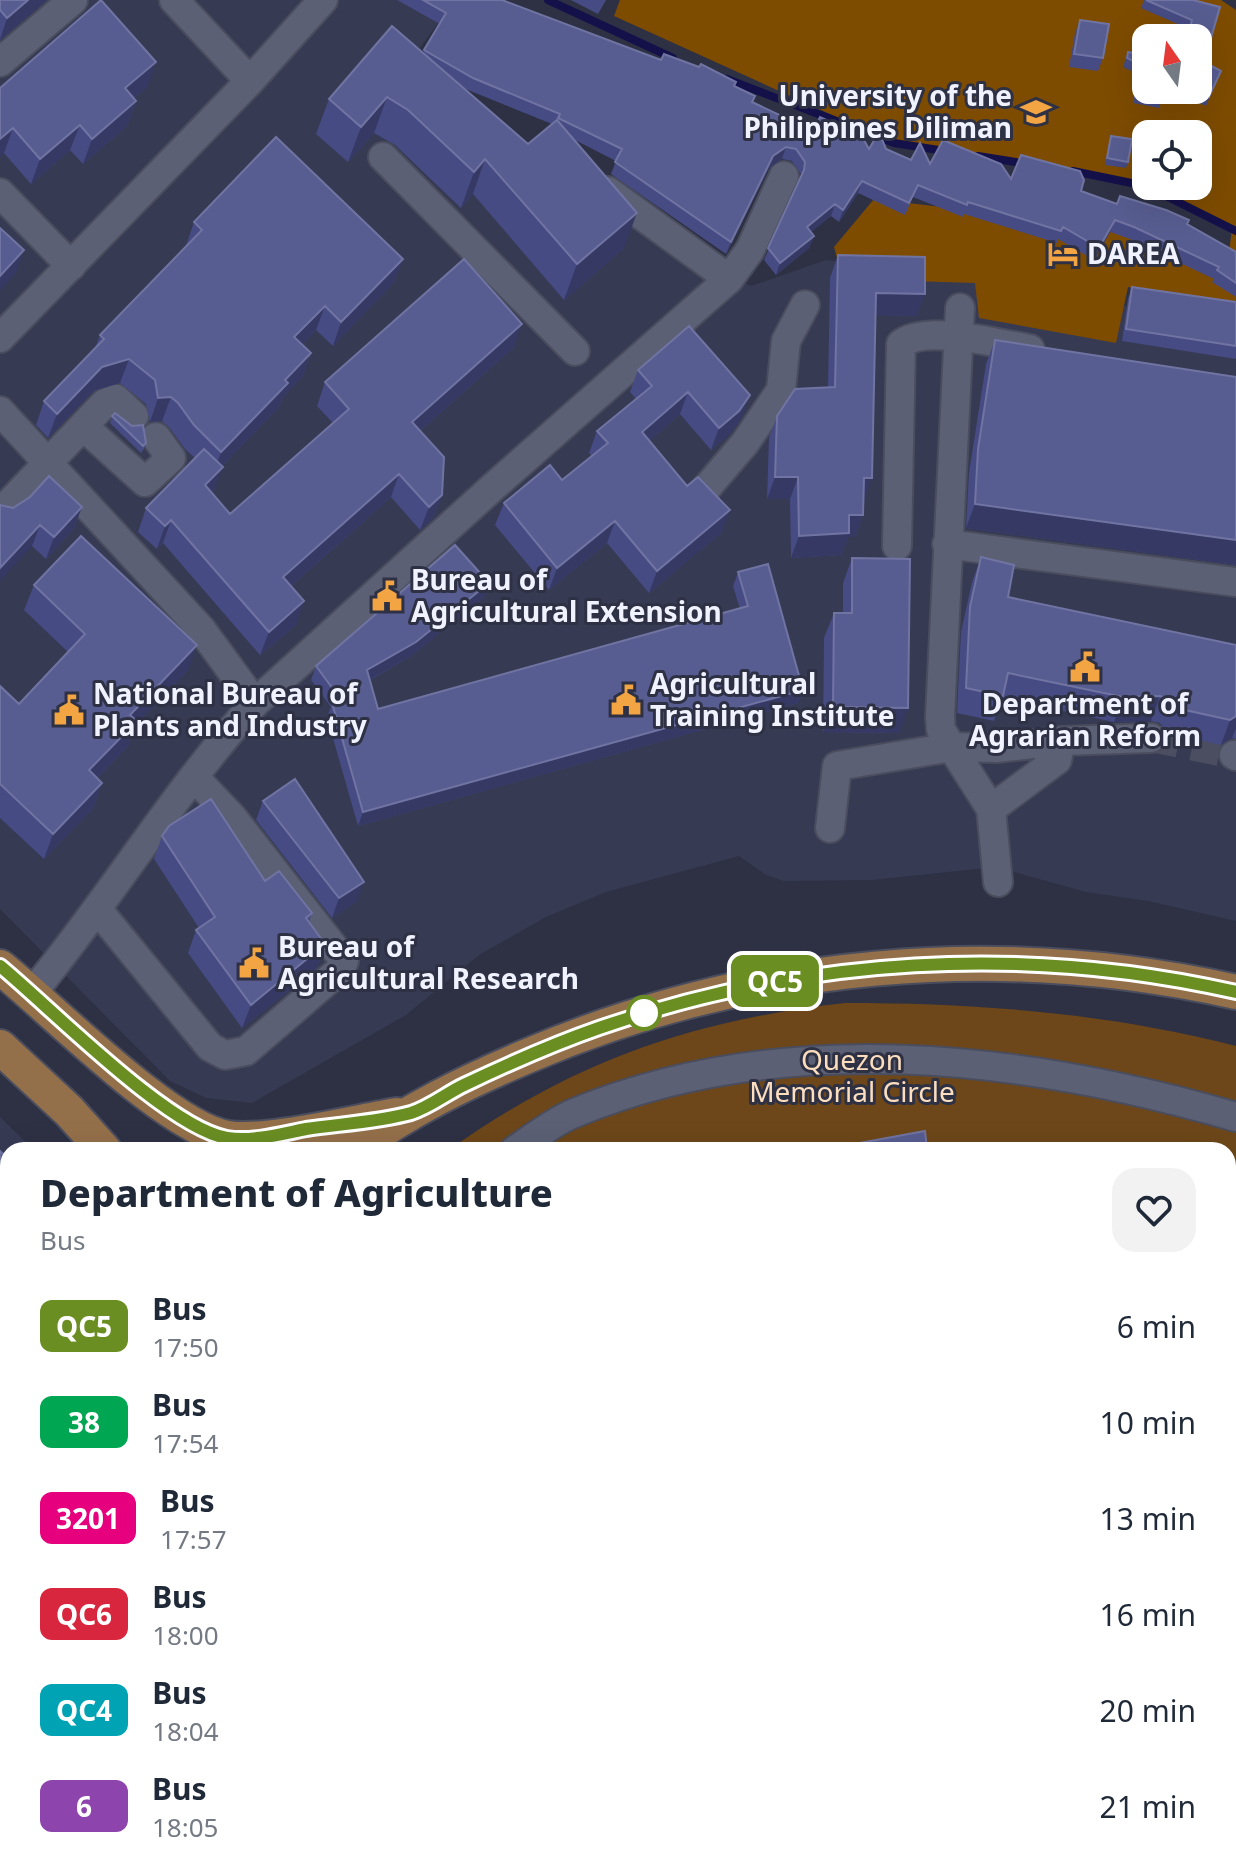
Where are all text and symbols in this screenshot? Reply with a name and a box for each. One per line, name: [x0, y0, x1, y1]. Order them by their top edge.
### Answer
north arrow: [1132, 24, 1212, 104]
map controls: [1132, 24, 1212, 200]
place label: University of the Philippines Diliman: [743, 76, 1012, 146]
school or university icon: University of the Philippines Diliman: [1019, 95, 1053, 129]
button: locate: [1132, 120, 1212, 200]
place label: DAREA: [1087, 234, 1180, 272]
hotel icon: DAREA: [1046, 237, 1080, 271]
place label: Bureau of Agricultural Extension: [411, 560, 722, 630]
public building icon: Bureau of Agricultural Extension: [370, 579, 404, 613]
public building icon: Department of Agrarian Reform: [1068, 650, 1102, 684]
place label: Agricultural Training Institute: [650, 664, 895, 734]
place label: National Bureau of Plants and Industry: [93, 674, 367, 744]
public building icon: Agricultural Training Institute: [609, 683, 643, 717]
place label: Department of Agrarian Reform: [969, 684, 1201, 754]
public building icon: National Bureau of Plants and Industry: [52, 693, 86, 727]
place label: Bureau of Agricultural Research: [278, 927, 579, 997]
public building icon: Bureau of Agricultural Research: [237, 946, 271, 980]
line badge: QC5: [729, 955, 821, 1007]
text: QC5: [747, 962, 803, 1000]
unlabelled marker: [627, 996, 661, 1030]
park label: Quezon Memorial Circle: [749, 1040, 955, 1110]
text: Department of Agriculture: [40, 1166, 553, 1218]
button: heart: [1112, 1168, 1196, 1252]
text: Bus: [40, 1222, 85, 1258]
text: Bus: [152, 1288, 207, 1329]
text: 6 min: [1117, 1306, 1196, 1347]
text: QC5: [56, 1307, 112, 1345]
text: 17:50: [152, 1329, 219, 1365]
text: Bus: [152, 1384, 207, 1425]
text: 10 min: [1100, 1402, 1196, 1443]
text: 38: [68, 1403, 100, 1441]
text: 17:54: [152, 1425, 218, 1461]
text: Bus: [160, 1480, 215, 1521]
text: 13 min: [1100, 1498, 1196, 1539]
text: 3201: [56, 1499, 120, 1537]
text: 17:57: [160, 1521, 227, 1557]
text: Bus: [152, 1576, 207, 1617]
text: 16 min: [1100, 1594, 1196, 1635]
text: QC6: [56, 1595, 112, 1633]
text: 18:00: [152, 1617, 219, 1653]
text: Bus: [152, 1672, 207, 1713]
text: 20 min: [1100, 1690, 1196, 1731]
text: QC4: [56, 1691, 112, 1729]
text: 18:04: [152, 1713, 219, 1749]
text: Bus: [152, 1768, 207, 1809]
text: 21 min: [1100, 1786, 1196, 1827]
text: 6: [76, 1787, 92, 1825]
text: 18:05: [152, 1809, 218, 1845]

